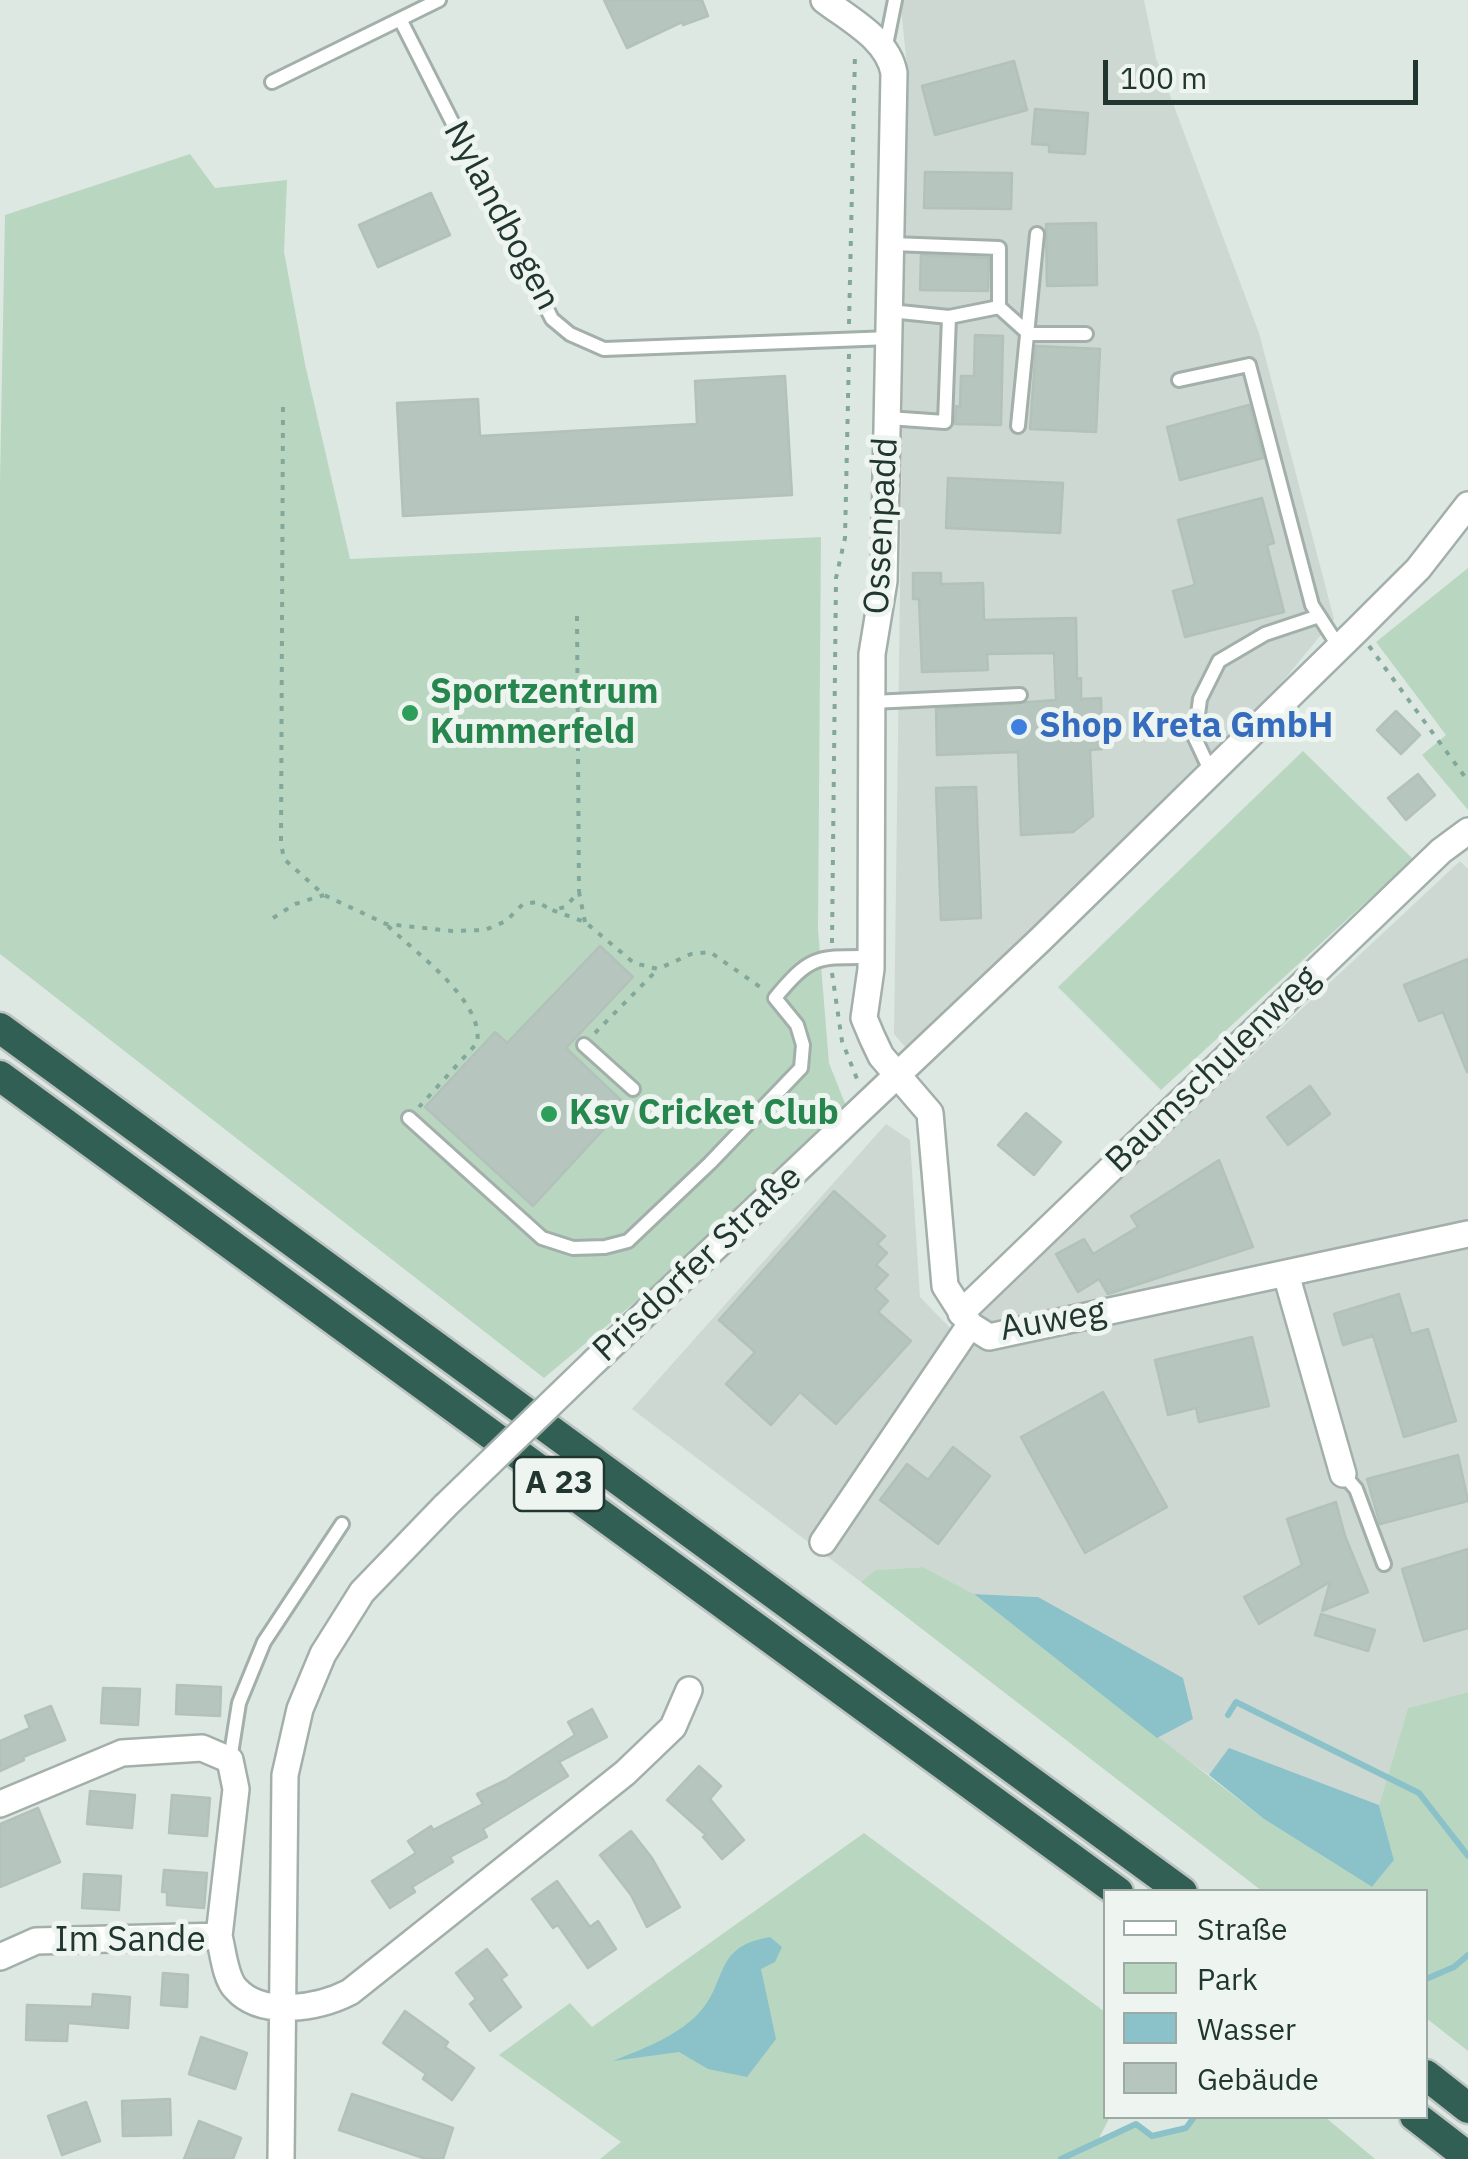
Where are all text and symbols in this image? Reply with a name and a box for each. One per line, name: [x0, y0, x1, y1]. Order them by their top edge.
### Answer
scale bar: [1108, 40, 1423, 102]
text: 100 m: [1120, 58, 1207, 97]
street label: Nylandbogen: [434, 114, 568, 318]
street label: Ossenpadd: [856, 436, 908, 616]
place label: Sportzentrum Kummerfeld: [430, 672, 658, 754]
marker: Sportzentrum Kummerfeld: [399, 702, 421, 724]
place label: Shop Kreta GmbH: [1039, 706, 1333, 748]
marker: Shop Kreta GmbH: [1008, 716, 1030, 738]
street label: Baumschulenweg: [1098, 958, 1328, 1182]
place label: Ksv Cricket Club: [569, 1093, 839, 1135]
marker: Ksv Cricket Club: [538, 1103, 560, 1125]
street label: Prisdorfer Straße: [585, 1157, 811, 1371]
street label: Auweg: [997, 1291, 1109, 1351]
road number: A 23: [514, 1457, 604, 1511]
legend: [1103, 1889, 1428, 2119]
text: Straße: [1197, 1909, 1288, 1948]
street label: Im Sande: [54, 1920, 206, 1962]
text: Park: [1197, 1959, 1258, 1998]
text: Wasser: [1197, 2009, 1296, 2048]
text: Gebäude: [1197, 2059, 1319, 2098]

